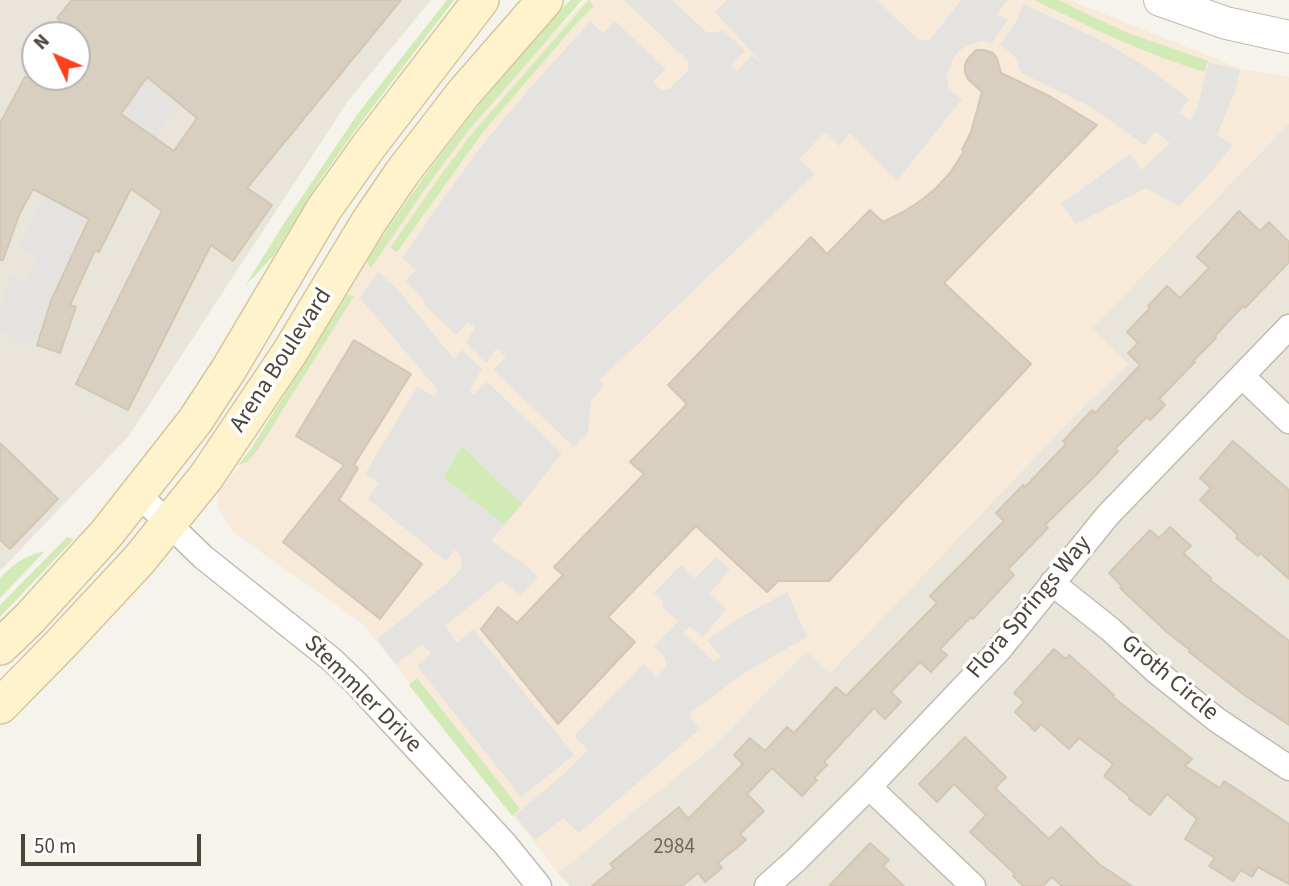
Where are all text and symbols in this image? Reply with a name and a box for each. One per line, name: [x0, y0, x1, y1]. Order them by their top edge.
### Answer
north arrow: [21, 21, 91, 91]
text: N: [28, 29, 56, 56]
street label: Arena Boulevard: [225, 284, 339, 438]
street label: Flora Springs Way: [962, 531, 1098, 685]
street label: Stemmler Drive: [297, 630, 427, 760]
street label: Groth Circle: [1115, 630, 1223, 728]
scale bar: [24, 820, 205, 864]
text: 50 m: [34, 831, 76, 861]
house number: 2984: [653, 835, 695, 861]

